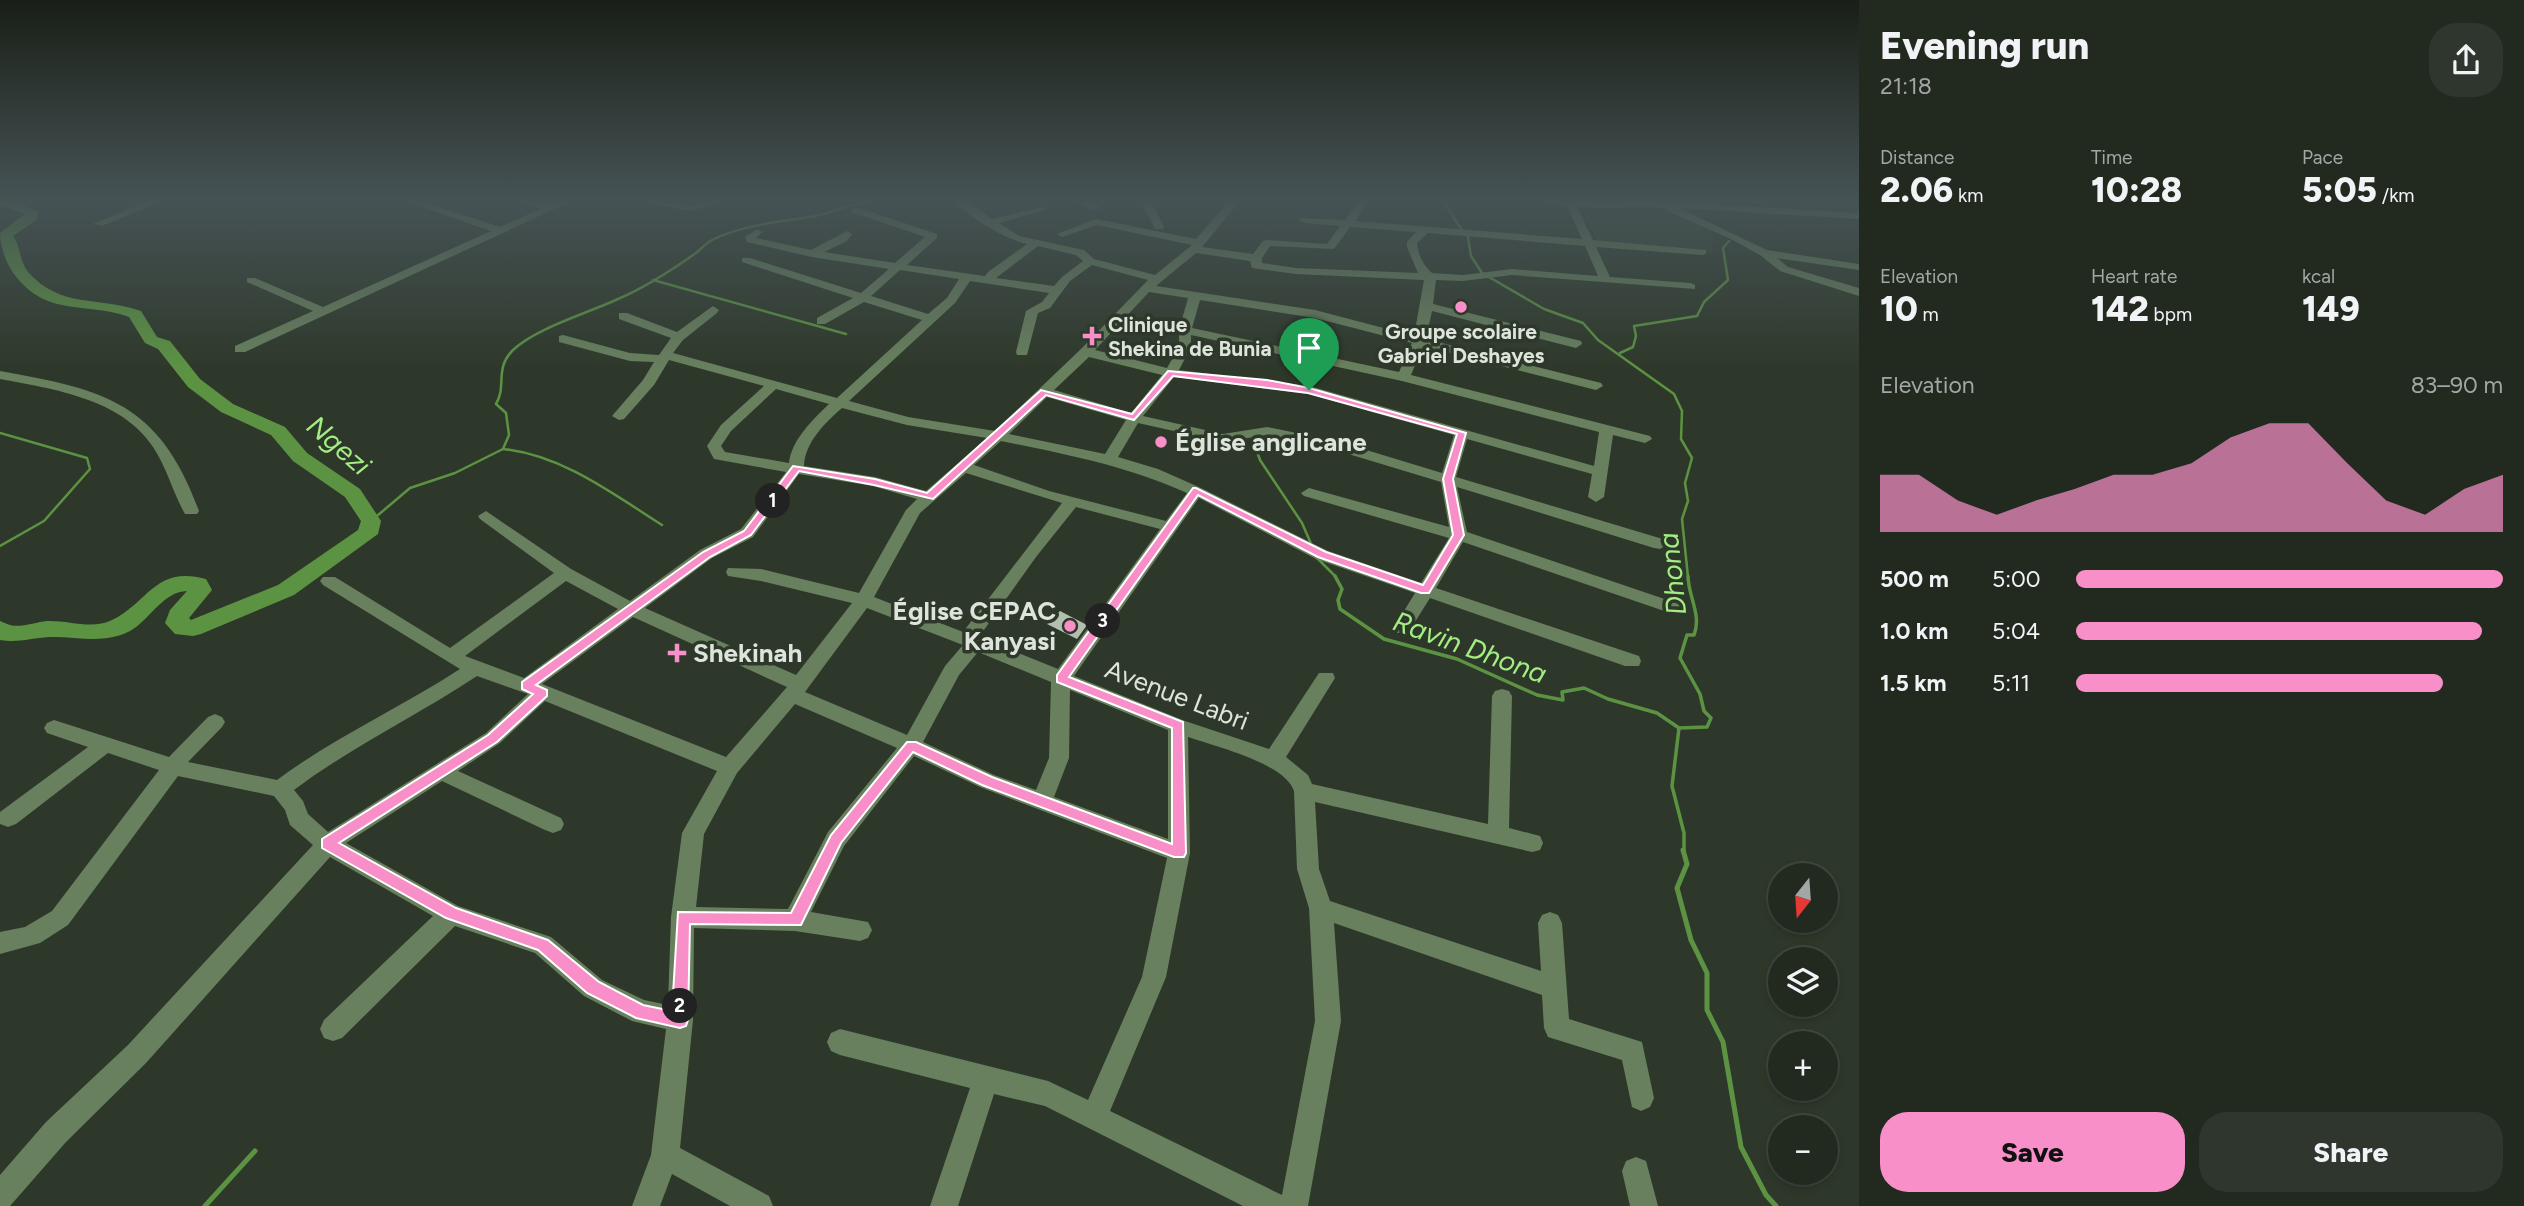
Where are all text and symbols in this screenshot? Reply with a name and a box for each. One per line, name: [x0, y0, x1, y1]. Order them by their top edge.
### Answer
text: Evening run: [1880, 23, 2089, 69]
button: share: [2429, 23, 2503, 97]
text: 21:18: [1880, 72, 1932, 100]
text: Distance: [1880, 146, 1954, 169]
text: Time: [2091, 146, 2132, 169]
text: Pace: [2302, 146, 2343, 169]
text: 2.06: [1880, 169, 1953, 211]
text: 10:28: [2091, 169, 2182, 211]
text: 5:05: [2302, 169, 2377, 211]
text: km: [1953, 184, 1983, 207]
text: /km: [2377, 184, 2415, 207]
text: Elevation: [1880, 265, 1958, 288]
text: Heart rate: [2091, 265, 2177, 288]
text: kcal: [2302, 265, 2335, 288]
text: 10: [1880, 288, 1918, 330]
text: 142: [2091, 288, 2149, 330]
text: 149: [2302, 288, 2360, 330]
marker: Groupe scolaire Gabriel Deshayes: [1453, 299, 1469, 315]
text: m: [1918, 303, 1939, 326]
text: bpm: [2149, 303, 2192, 326]
place label: Clinique Shekina de Bunia: [1108, 312, 1272, 361]
pin: [1279, 318, 1339, 390]
place label: Groupe scolaire Gabriel Deshayes: [1378, 319, 1545, 368]
marker: Clinique Shekina de Bunia: [1082, 326, 1102, 346]
icon: arrive: [1290, 329, 1328, 367]
text: Elevation: [1880, 371, 1975, 399]
text: 83–90 m: [2411, 371, 2503, 399]
water label: Ngezi: [300, 408, 378, 482]
place label: Église anglicane: [1175, 426, 1367, 458]
marker: Église anglicane: [1153, 434, 1169, 450]
pin: 1: [756, 484, 790, 518]
text: 1: [768, 489, 777, 512]
water label: Dhona: [1651, 531, 1693, 617]
text: 500 m: [1880, 565, 1949, 593]
text: 5:00: [1992, 565, 2041, 593]
place label: Église CEPAC Kanyasi: [893, 595, 1056, 657]
pin: 3: [1086, 604, 1120, 638]
water label: Ravin Dhona: [1389, 604, 1551, 690]
text: 3: [1097, 609, 1108, 632]
text: 1.0 km: [1880, 617, 1948, 645]
text: 5:04: [1992, 617, 2040, 645]
marker: Église CEPAC Kanyasi: [1062, 618, 1078, 634]
place label: Shekinah: [693, 637, 802, 669]
marker: Shekinah: [667, 643, 687, 663]
street label: Avenue Labri: [1101, 653, 1253, 737]
text: 1.5 km: [1880, 669, 1947, 697]
text: 5:11: [1992, 669, 2030, 697]
north arrow: [1768, 863, 1838, 933]
map controls: [1768, 863, 1838, 1185]
button: layers: [1768, 947, 1838, 1017]
pin: 2: [662, 988, 698, 1024]
text: 2: [674, 994, 685, 1017]
button: +: [1768, 1031, 1838, 1101]
button: Save: [1880, 1112, 2185, 1192]
button: Share: [2199, 1112, 2503, 1192]
button: −: [1768, 1115, 1838, 1185]

